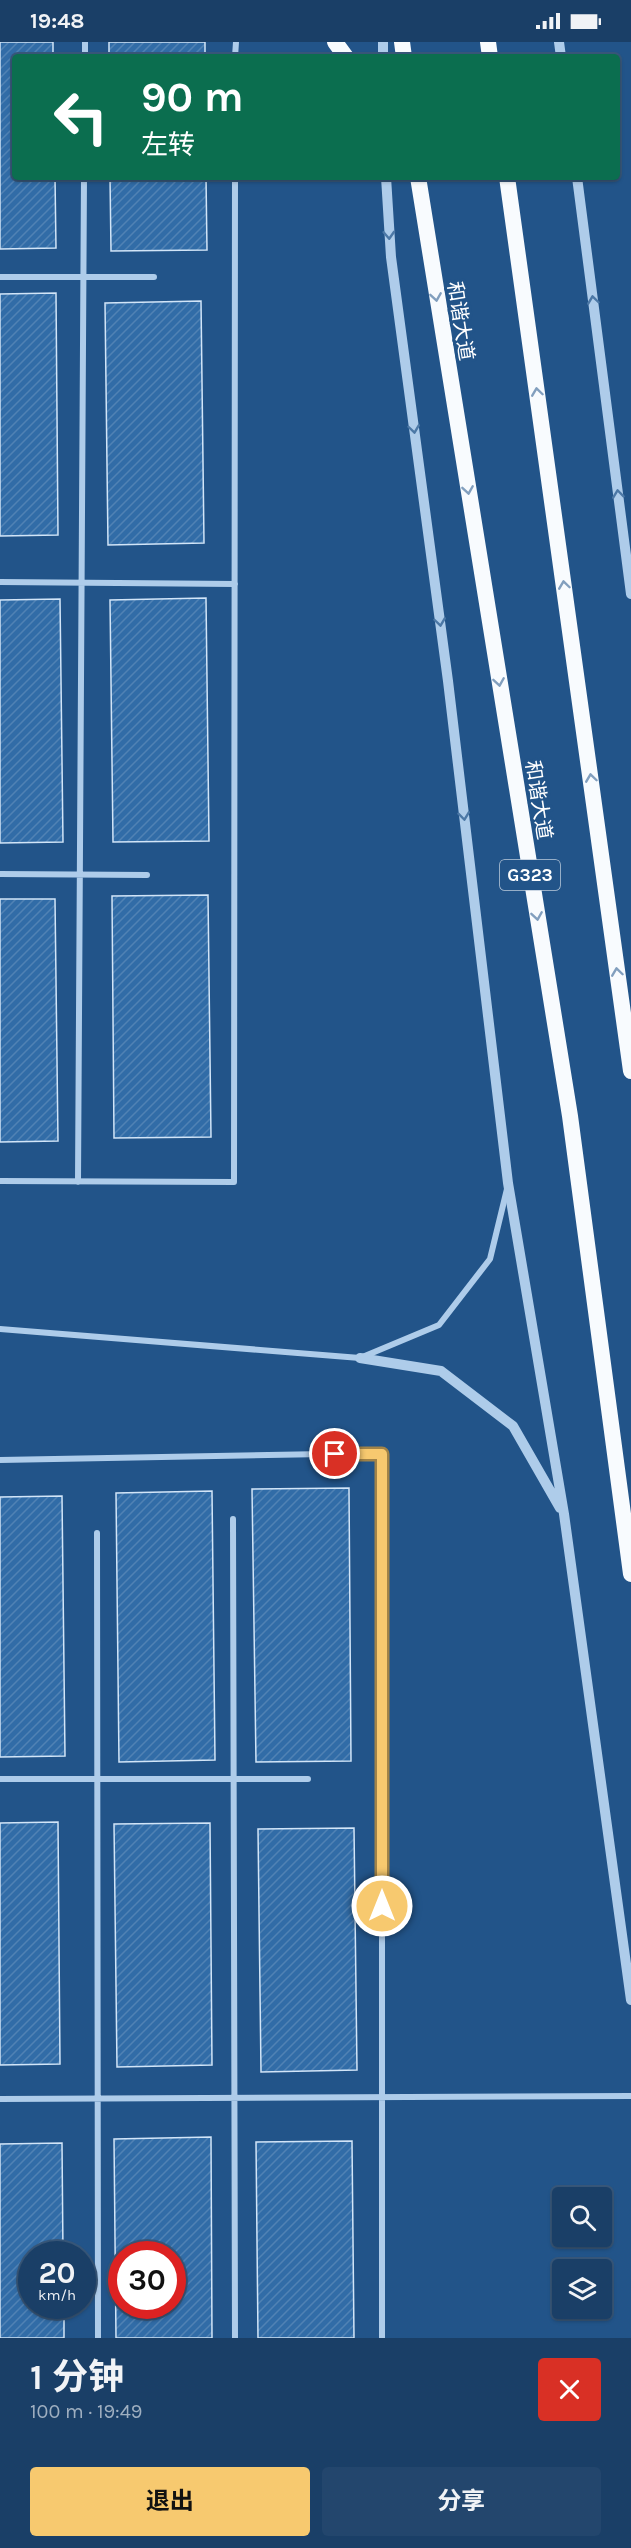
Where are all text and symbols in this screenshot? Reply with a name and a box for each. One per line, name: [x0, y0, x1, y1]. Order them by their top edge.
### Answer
text: 19:48: [30, 8, 85, 34]
text: 90 m: [141, 72, 244, 122]
icon: left: [42, 78, 120, 156]
text: 左转: [141, 129, 195, 161]
one-way arrow: [383, 231, 396, 240]
street label: 和谐大道: [443, 280, 478, 362]
one-way arrow: [429, 292, 442, 302]
one-way arrow: [588, 296, 600, 305]
one-way arrow: [532, 387, 544, 397]
one-way arrow: [407, 424, 420, 433]
one-way arrow: [461, 485, 473, 494]
one-way arrow: [613, 489, 625, 498]
one-way arrow: [558, 581, 570, 590]
one-way arrow: [434, 617, 446, 627]
one-way arrow: [492, 677, 505, 687]
street label: 和谐大道: [521, 759, 556, 841]
one-way arrow: [585, 774, 597, 783]
one-way arrow: [458, 811, 470, 820]
road number: G323: [500, 860, 560, 890]
one-way arrow: [530, 911, 543, 921]
one-way arrow: [612, 967, 624, 976]
pin: [309, 1428, 360, 1479]
icon: arrive: [318, 1437, 351, 1470]
position arrow: [350, 1874, 414, 1938]
map controls: [552, 2187, 612, 2319]
button: search: [552, 2187, 612, 2247]
speed limit sign: 30: [108, 2241, 186, 2319]
text: 20: [38, 2255, 76, 2291]
button: layers: [552, 2259, 612, 2319]
text: km/h: [38, 2286, 76, 2304]
text: 1 分钟: [30, 2356, 124, 2398]
button: close: [538, 2358, 601, 2421]
text: 100 m · 19:49: [30, 2400, 142, 2423]
button: 退出: [30, 2467, 310, 2536]
button: 分享: [322, 2467, 601, 2536]

